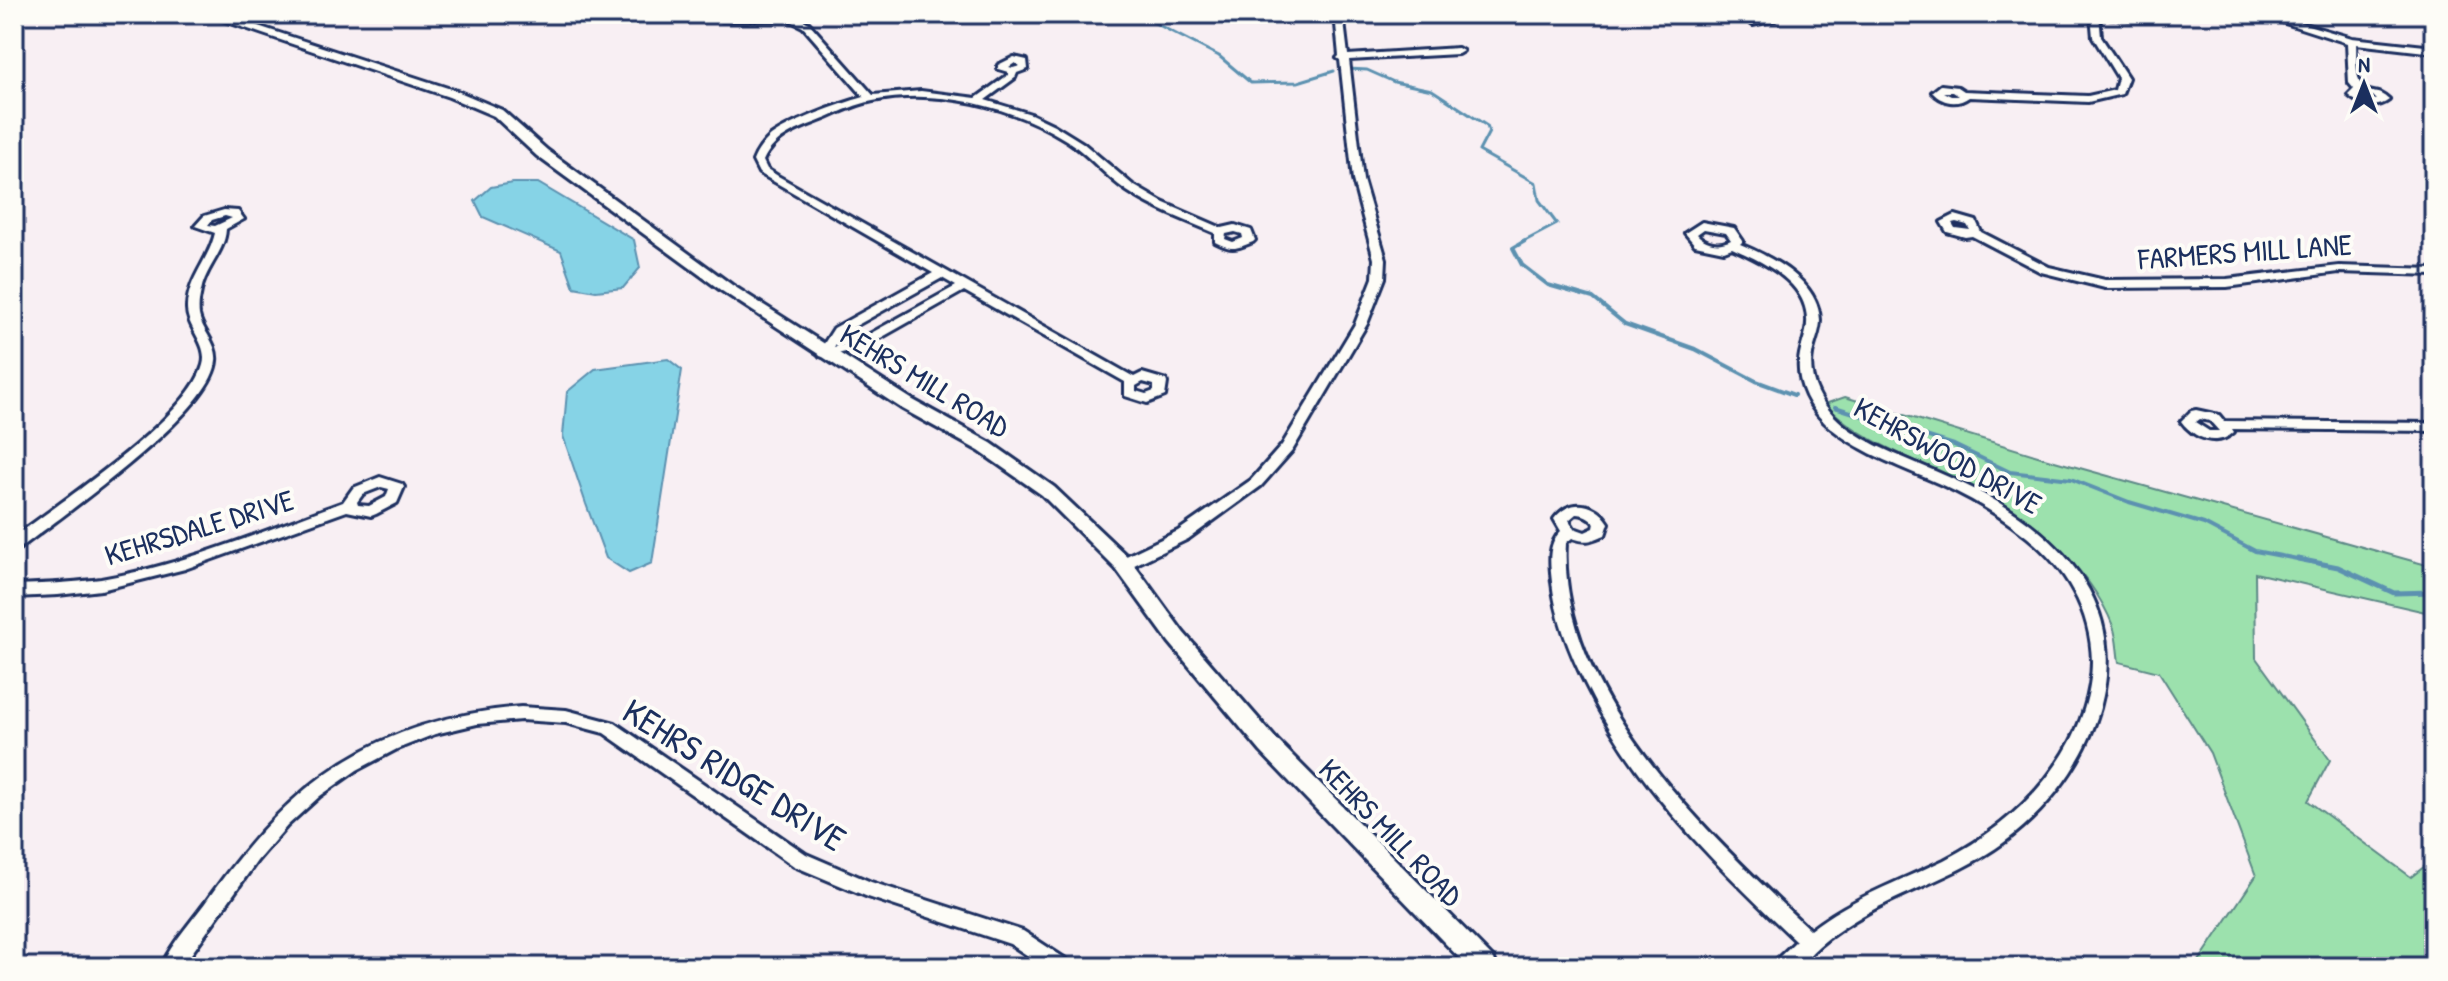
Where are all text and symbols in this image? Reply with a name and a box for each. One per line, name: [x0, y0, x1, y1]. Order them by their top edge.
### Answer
north arrow: [2324, 44, 2404, 124]
text: N: [2358, 49, 2370, 79]
street label: FARMERS MILL LANE: [2136, 224, 2353, 278]
street label: KEHRS MILL ROAD: [833, 314, 1018, 447]
street label: KEHRSWOOD DRIVE: [1847, 387, 2049, 523]
street label: KEHRSDALE DRIVE: [100, 479, 298, 575]
street label: KEHRS RIDGE DRIVE: [614, 686, 856, 862]
street label: KEHRS MILL ROAD: [1310, 750, 1472, 915]

